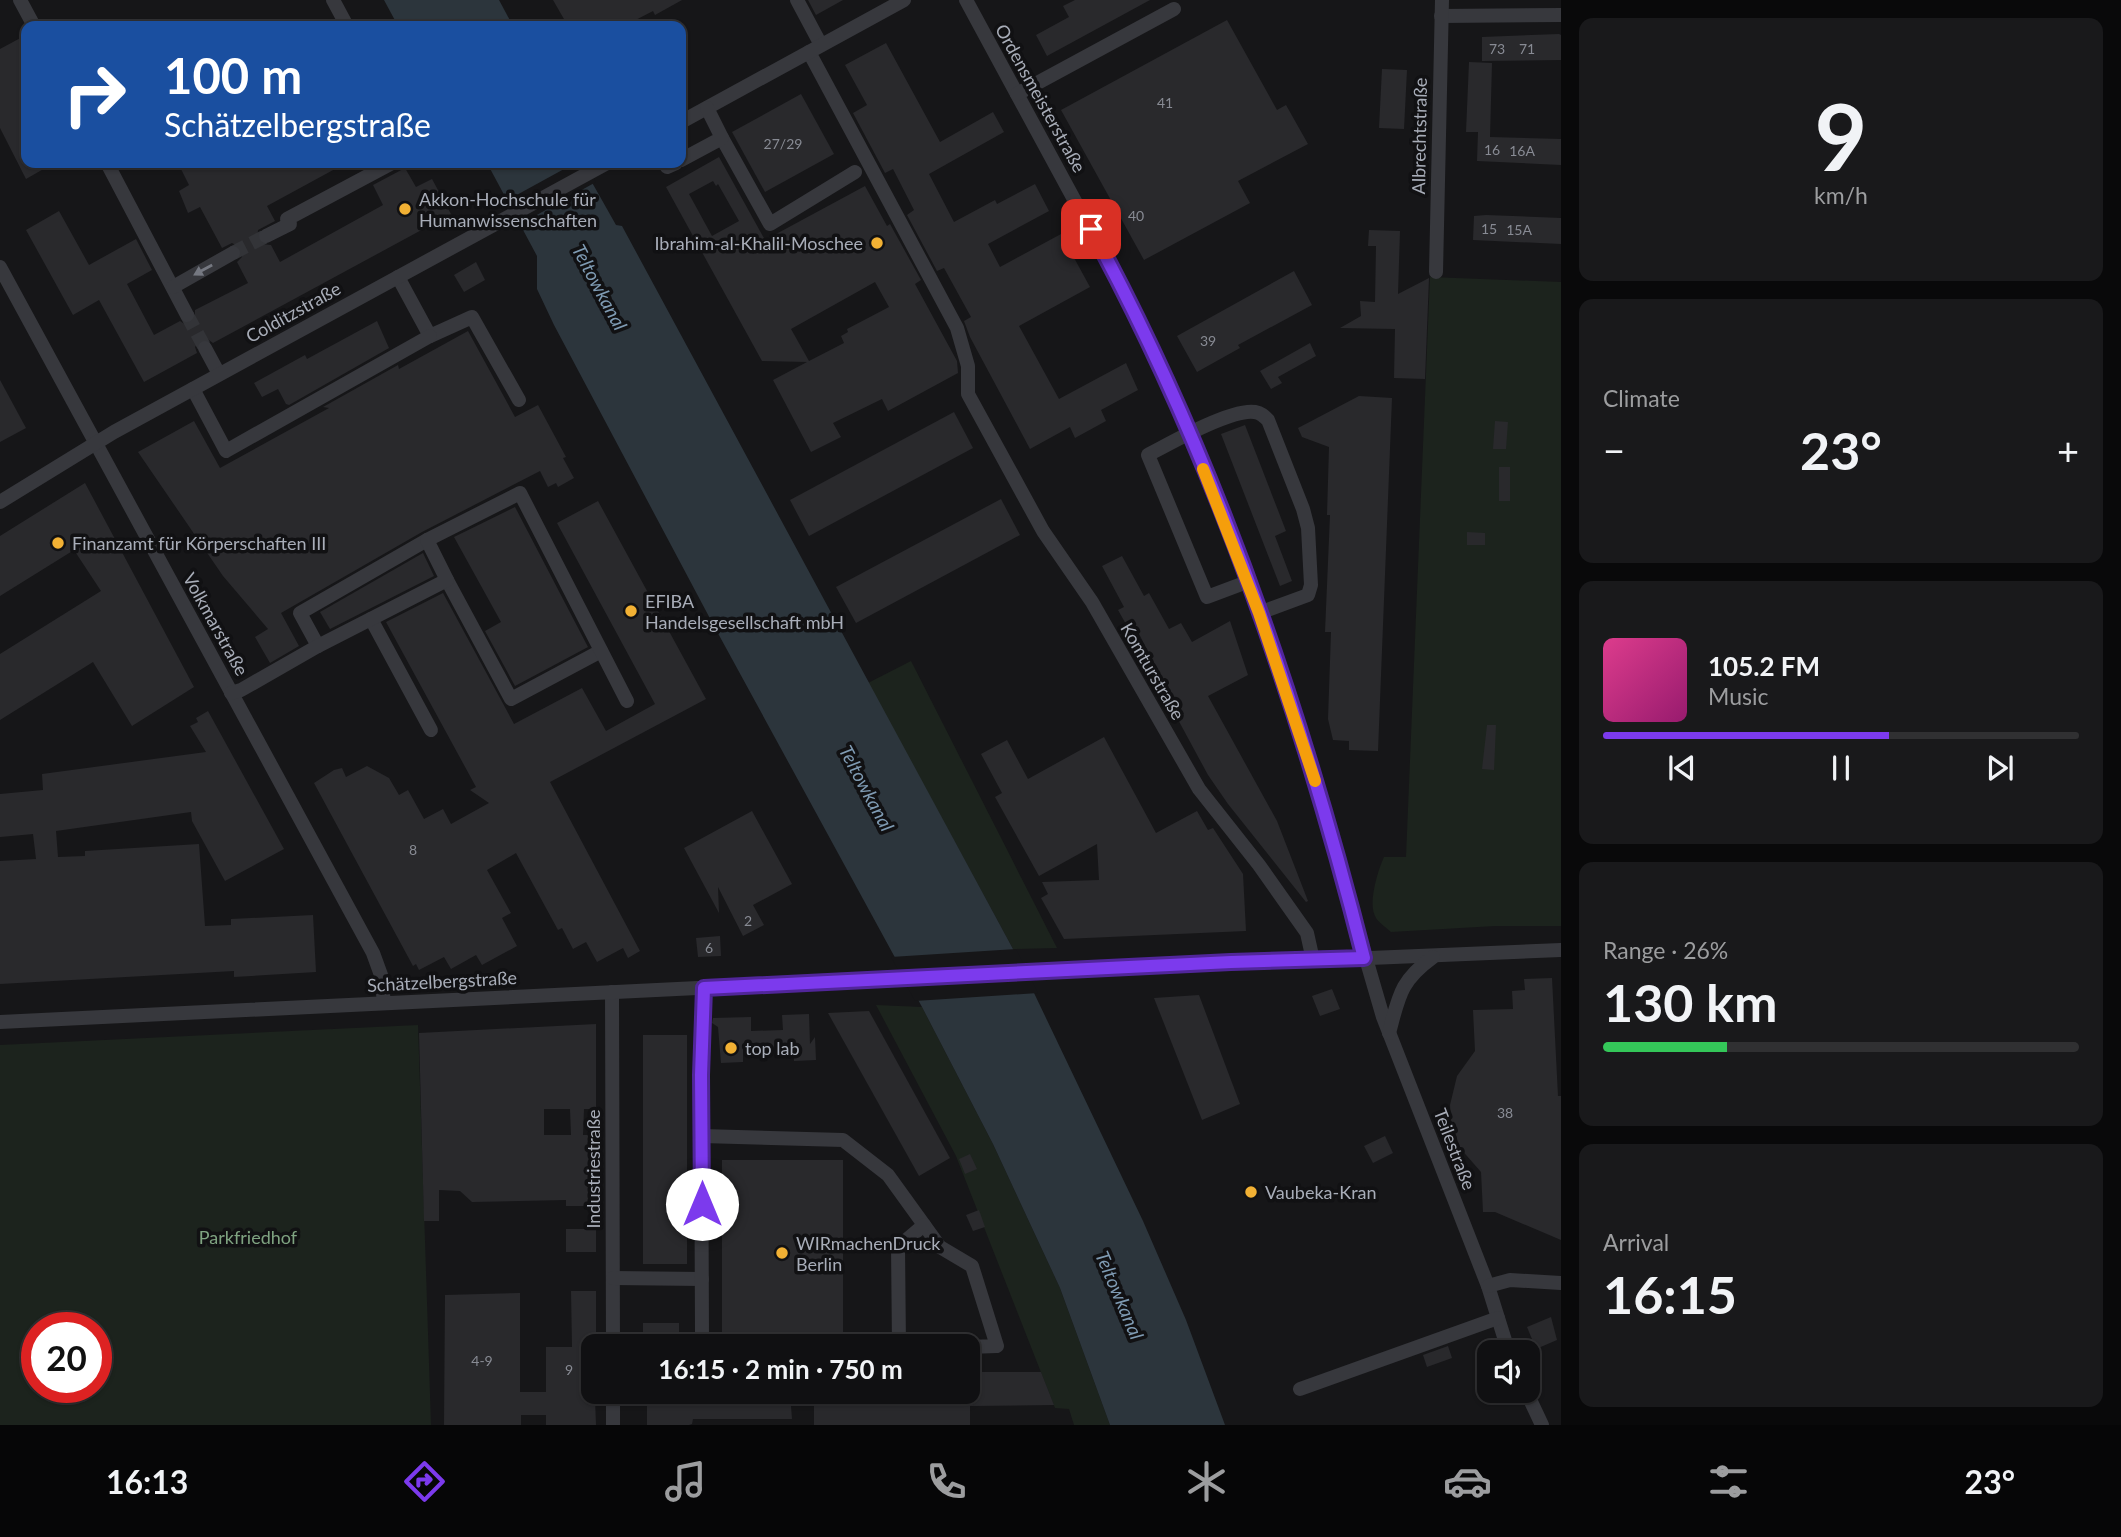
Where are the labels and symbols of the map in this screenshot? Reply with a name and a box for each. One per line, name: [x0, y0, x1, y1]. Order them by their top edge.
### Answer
street label: Ordensmeisterstraße: [991, 20, 1091, 176]
house number: 73: [1489, 40, 1505, 57]
house number: 71: [1519, 40, 1535, 57]
street label: Albrechtstraße: [1407, 77, 1431, 195]
house number: 41: [1157, 94, 1173, 111]
house number: 27/29: [764, 135, 802, 152]
house number: 16: [1484, 141, 1500, 158]
house number: 16A: [1509, 142, 1535, 159]
place label: Akkon-Hochschule für Humanwissenschaften: [419, 188, 597, 231]
pin: [1061, 199, 1121, 259]
marker: Akkon-Hochschule für Humanwissenschaften: [397, 201, 413, 217]
house number: 40: [1128, 207, 1144, 224]
house number: 15: [1481, 220, 1497, 237]
house number: 15A: [1506, 221, 1532, 238]
place label: Ibrahim-al-Khalil-Moschee: [654, 232, 863, 254]
marker: Ibrahim-al-Khalil-Moschee: [869, 235, 885, 251]
water label: Teltowkanal: [568, 240, 632, 334]
one-way arrow: [193, 264, 212, 276]
street label: Colditzstraße: [242, 277, 344, 347]
house number: 39: [1200, 332, 1216, 349]
place label: Finanzamt für Körperschaften III: [72, 532, 326, 554]
marker: Finanzamt für Körperschaften III: [50, 535, 66, 551]
street label: Volkmarstraße: [179, 569, 253, 679]
place label: EFIBA Handelsgesellschaft mbH: [645, 590, 844, 633]
marker: EFIBA Handelsgesellschaft mbH: [623, 603, 639, 619]
street label: Komturstraße: [1116, 618, 1190, 724]
water label: Teltowkanal: [835, 741, 899, 835]
house number: 8: [409, 841, 417, 858]
house number: 2: [744, 912, 752, 929]
house number: 6: [705, 939, 713, 956]
street label: Schätzelbergstraße: [366, 966, 518, 996]
place label: top lab: [745, 1037, 800, 1059]
marker: top lab: [723, 1040, 739, 1056]
house number: 38: [1497, 1104, 1513, 1121]
street label: Teilestraße: [1429, 1105, 1481, 1193]
street label: Industriestraße: [582, 1109, 604, 1229]
position arrow: [665, 1167, 739, 1241]
place label: Vaubeka-Kran: [1265, 1181, 1377, 1203]
marker: Vaubeka-Kran: [1243, 1184, 1259, 1200]
park label: Parkfriedhof: [199, 1226, 298, 1248]
place label: WIRmachenDruck Berlin: [796, 1232, 941, 1275]
marker: WIRmachenDruck Berlin: [774, 1245, 790, 1261]
water label: Teltowkanal: [1091, 1247, 1149, 1343]
speed limit sign: 20: [21, 1312, 112, 1403]
house number: 4-9: [471, 1352, 493, 1369]
house number: 9: [565, 1361, 573, 1378]

